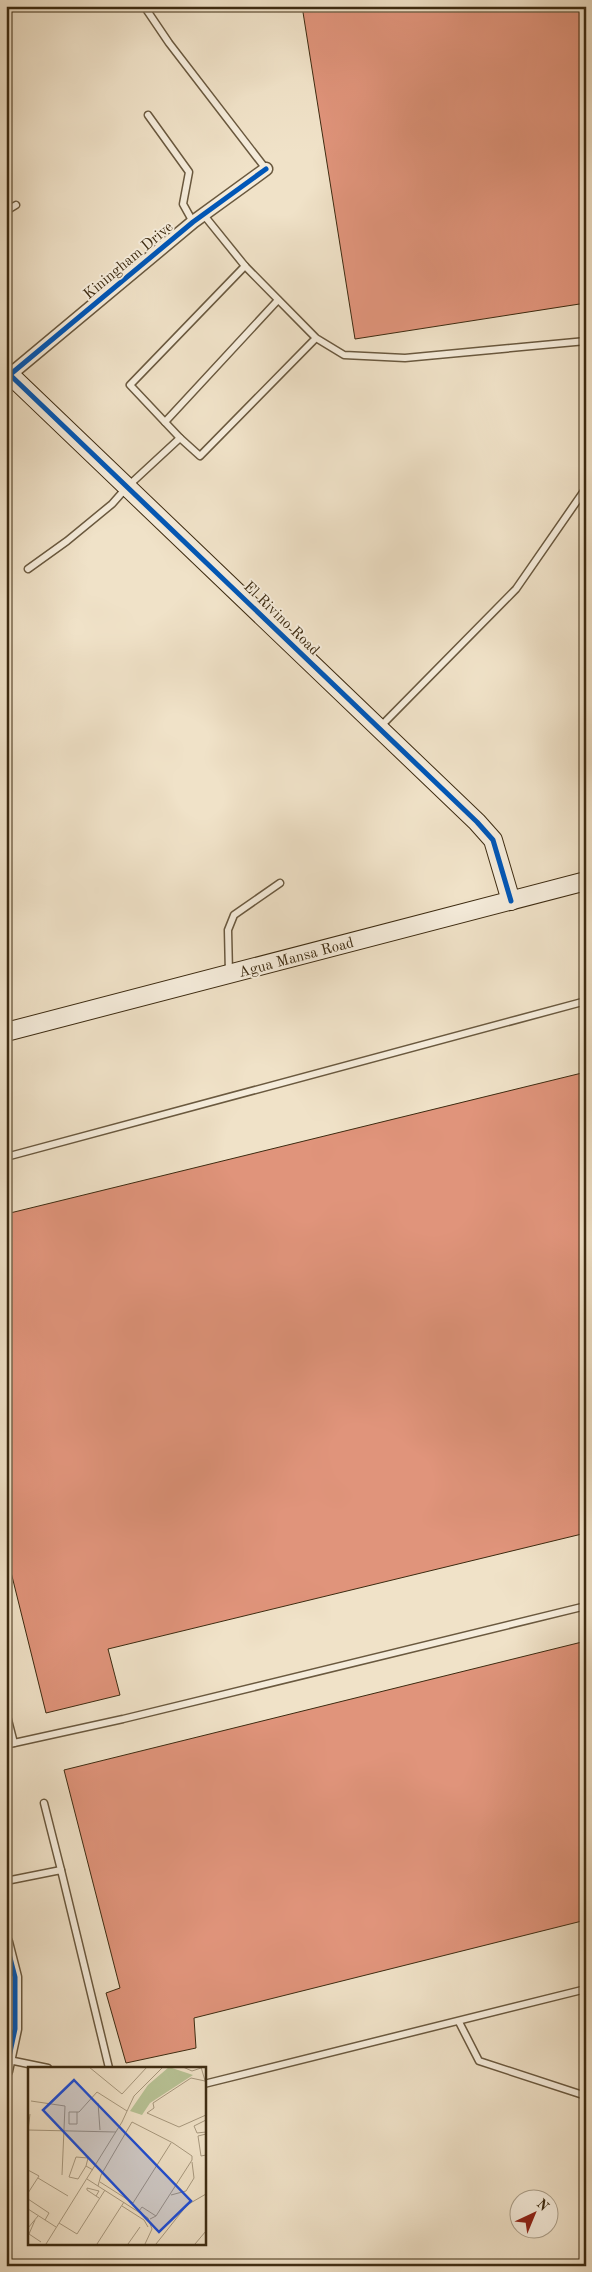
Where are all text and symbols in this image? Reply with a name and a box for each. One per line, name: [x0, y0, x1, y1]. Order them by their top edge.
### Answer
street label: Kiningham Drive: [81, 220, 177, 303]
street label: El Rivino Road: [240, 579, 322, 659]
street label: Agua Mansa Road: [237, 936, 356, 981]
inset map: [28, 2067, 205, 2244]
north arrow: [510, 2190, 560, 2240]
text: N: [534, 2197, 551, 2214]

